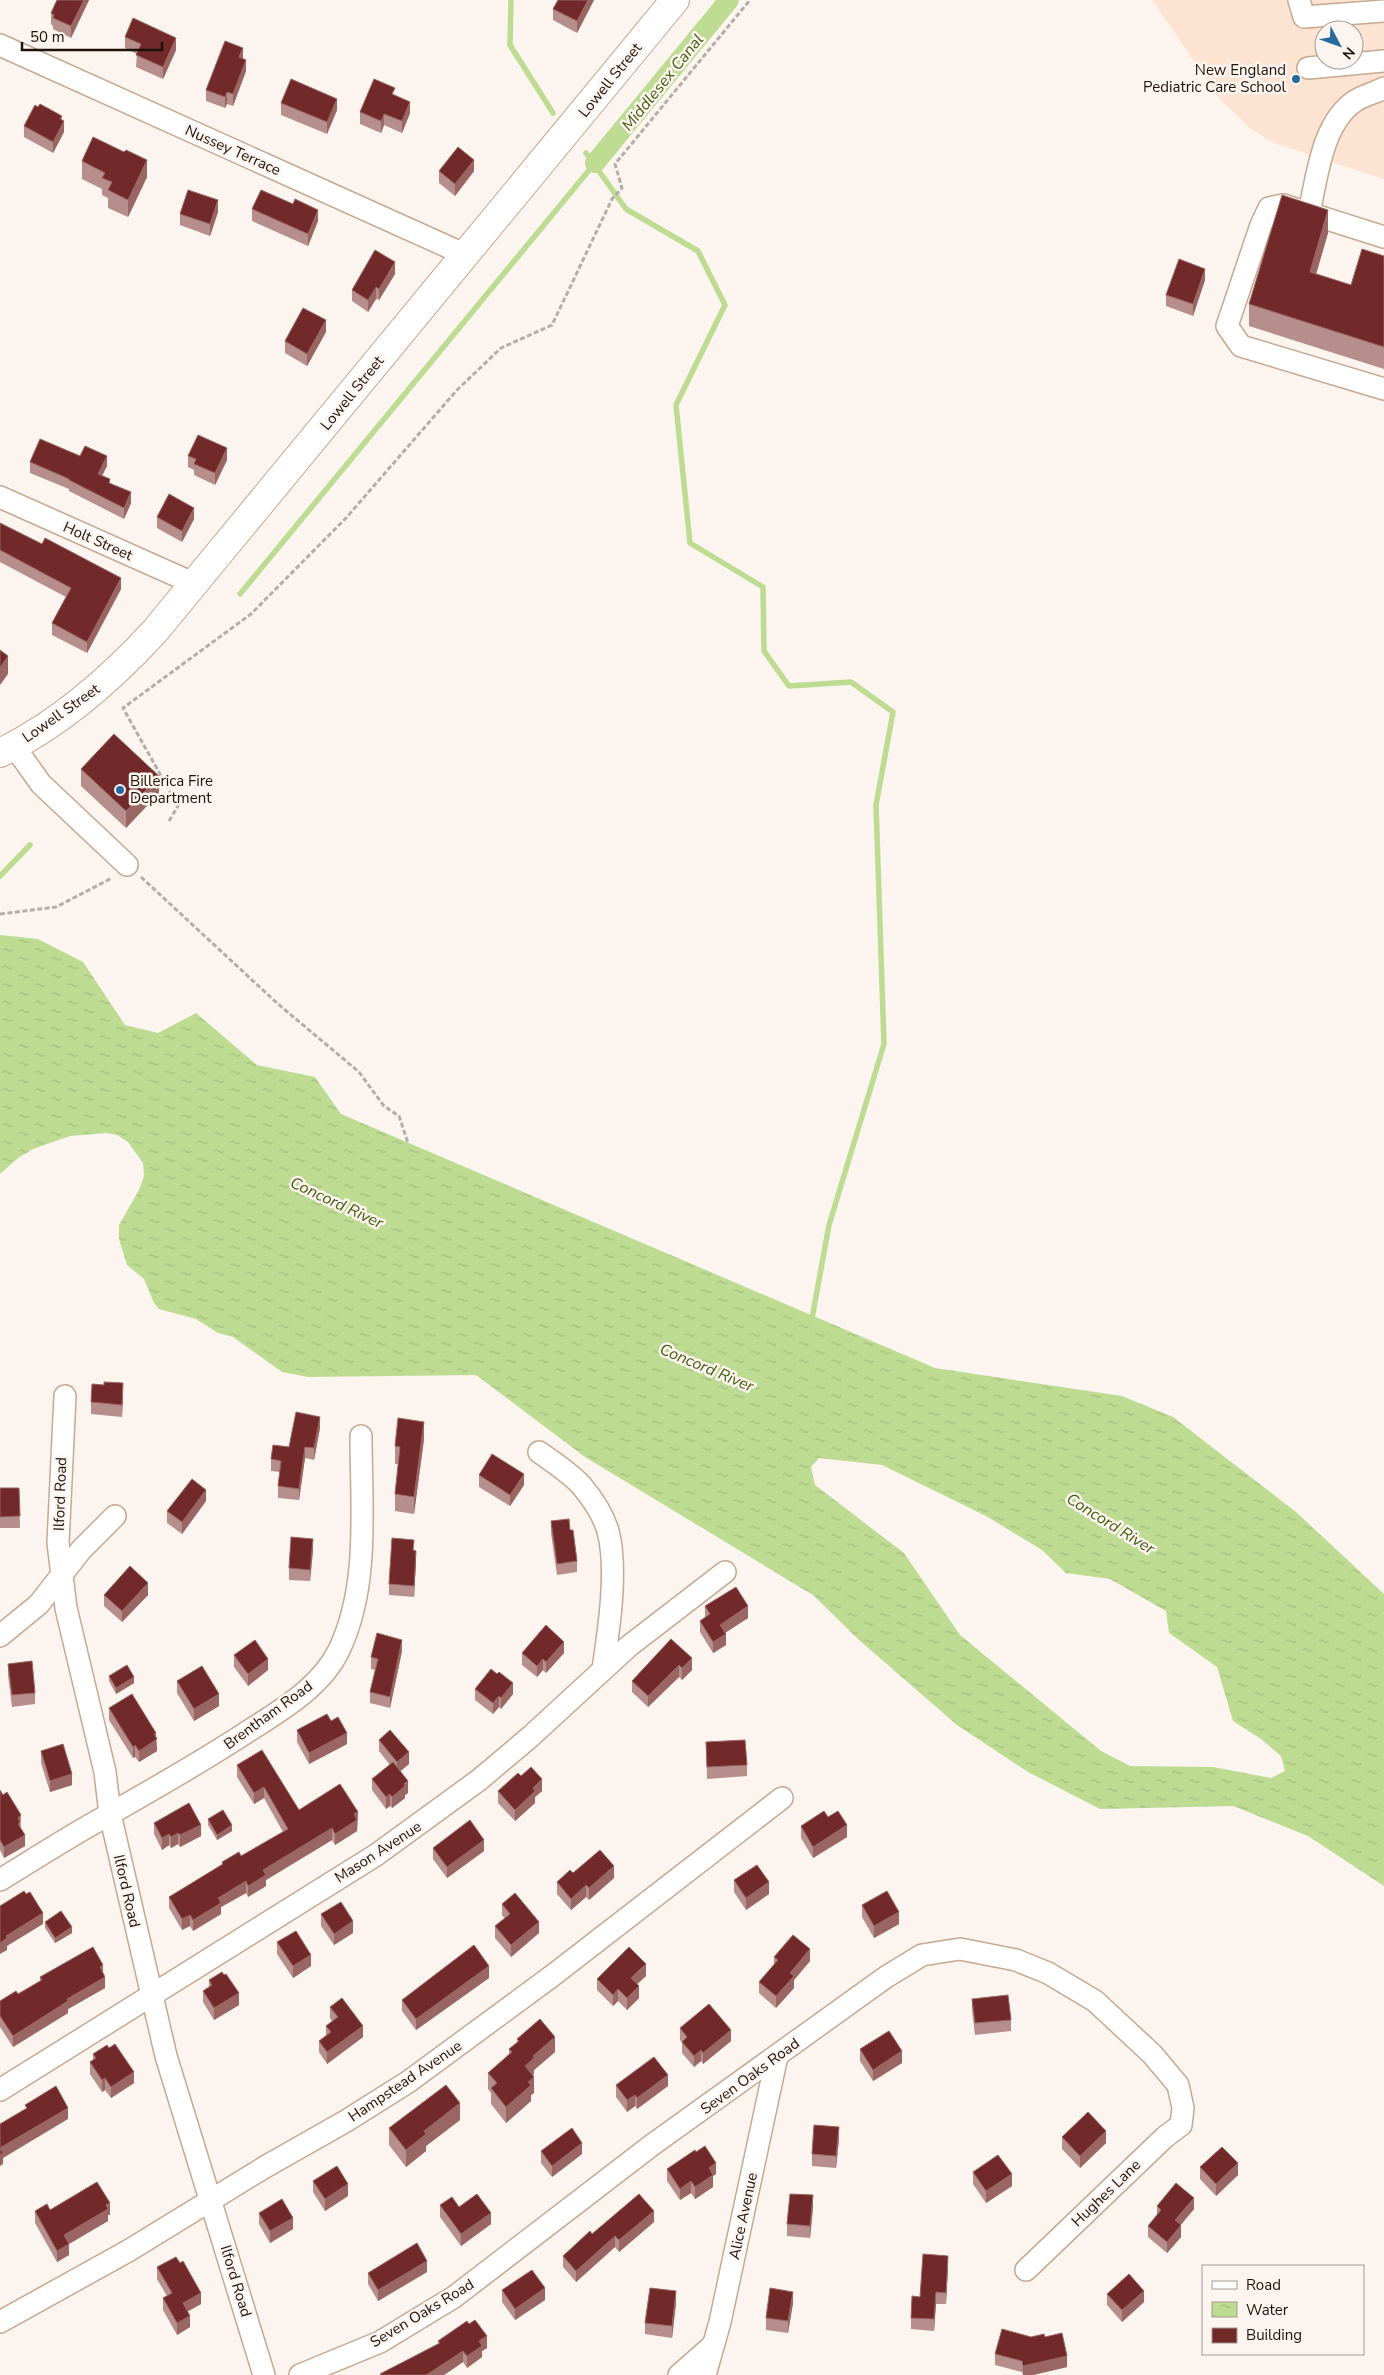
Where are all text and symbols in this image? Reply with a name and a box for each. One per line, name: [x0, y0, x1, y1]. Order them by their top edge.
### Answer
scale bar: [22, 20, 162, 52]
north arrow: [1314, 20, 1364, 70]
text: 50 m: [30, 27, 65, 47]
water label: Middlesex Canal: [617, 29, 709, 136]
street label: Lowell Street: [574, 38, 647, 121]
text: N: [1338, 43, 1359, 63]
place label: New England Pediatric Care School: [1143, 60, 1287, 97]
marker: New England Pediatric Care School: [1290, 73, 1302, 85]
street label: Nussey Terrace: [182, 120, 284, 180]
street label: Lowell Street: [316, 351, 389, 434]
street label: Holt Street: [60, 517, 137, 566]
street label: Lowell Street: [18, 678, 104, 747]
place label: Billerica Fire Department: [130, 771, 213, 808]
marker: Billerica Fire Department: [114, 784, 126, 796]
water label: Concord River: [287, 1172, 388, 1235]
water label: Concord River: [656, 1338, 758, 1398]
street label: Ilford Road: [49, 1457, 71, 1531]
water label: Concord River: [1062, 1488, 1160, 1560]
street label: Brentham Road: [220, 1676, 316, 1754]
street label: Mason Avenue: [331, 1816, 425, 1888]
street label: Ilford Road: [109, 1853, 145, 1929]
street label: Seven Oaks Road: [696, 2033, 804, 2119]
street label: Hampstead Avenue: [344, 2036, 466, 2126]
street label: Hughes Lane: [1067, 2155, 1145, 2231]
street label: Alice Avenue: [724, 2171, 762, 2261]
street label: Ilford Road: [216, 2243, 256, 2319]
legend: [1202, 2265, 1364, 2355]
street label: Seven Oaks Road: [366, 2274, 478, 2352]
text: Road: [1246, 2275, 1281, 2295]
text: Water: [1246, 2300, 1289, 2320]
text: Building: [1246, 2325, 1302, 2345]

